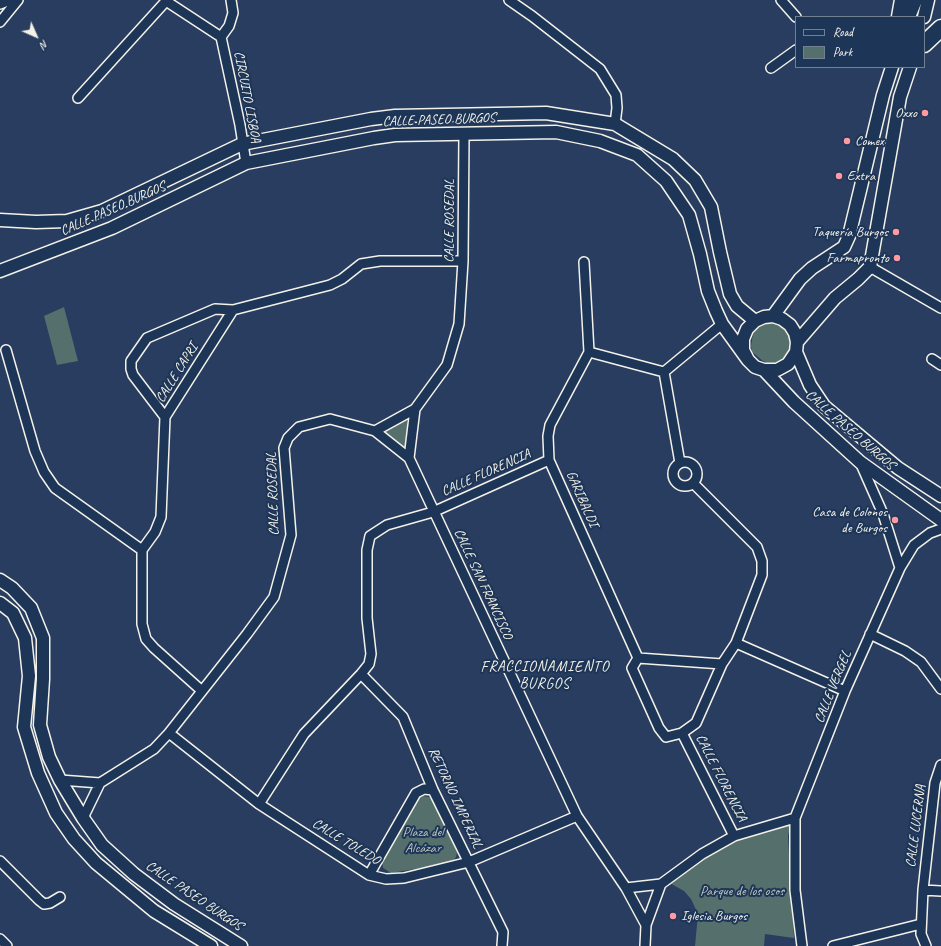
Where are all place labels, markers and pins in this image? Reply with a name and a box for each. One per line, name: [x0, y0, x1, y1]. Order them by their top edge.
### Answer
place label: Oxxo: [895, 105, 917, 121]
marker: Oxxo: [920, 108, 930, 118]
place label: Comex: [855, 133, 884, 149]
marker: Comex: [842, 136, 852, 146]
place label: Extra: [847, 168, 875, 184]
marker: Extra: [834, 171, 844, 181]
place label: Taquería Burgos: [812, 224, 888, 240]
marker: Taquería Burgos: [891, 227, 901, 237]
place label: Farmapronto: [827, 250, 889, 266]
marker: Farmapronto: [892, 253, 902, 263]
place label: Casa de Colonos de Burgos: [812, 504, 887, 536]
marker: Casa de Colonos de Burgos: [890, 515, 900, 525]
place label: Iglesia Burgos: [681, 908, 747, 924]
marker: Iglesia Burgos: [668, 911, 678, 921]

